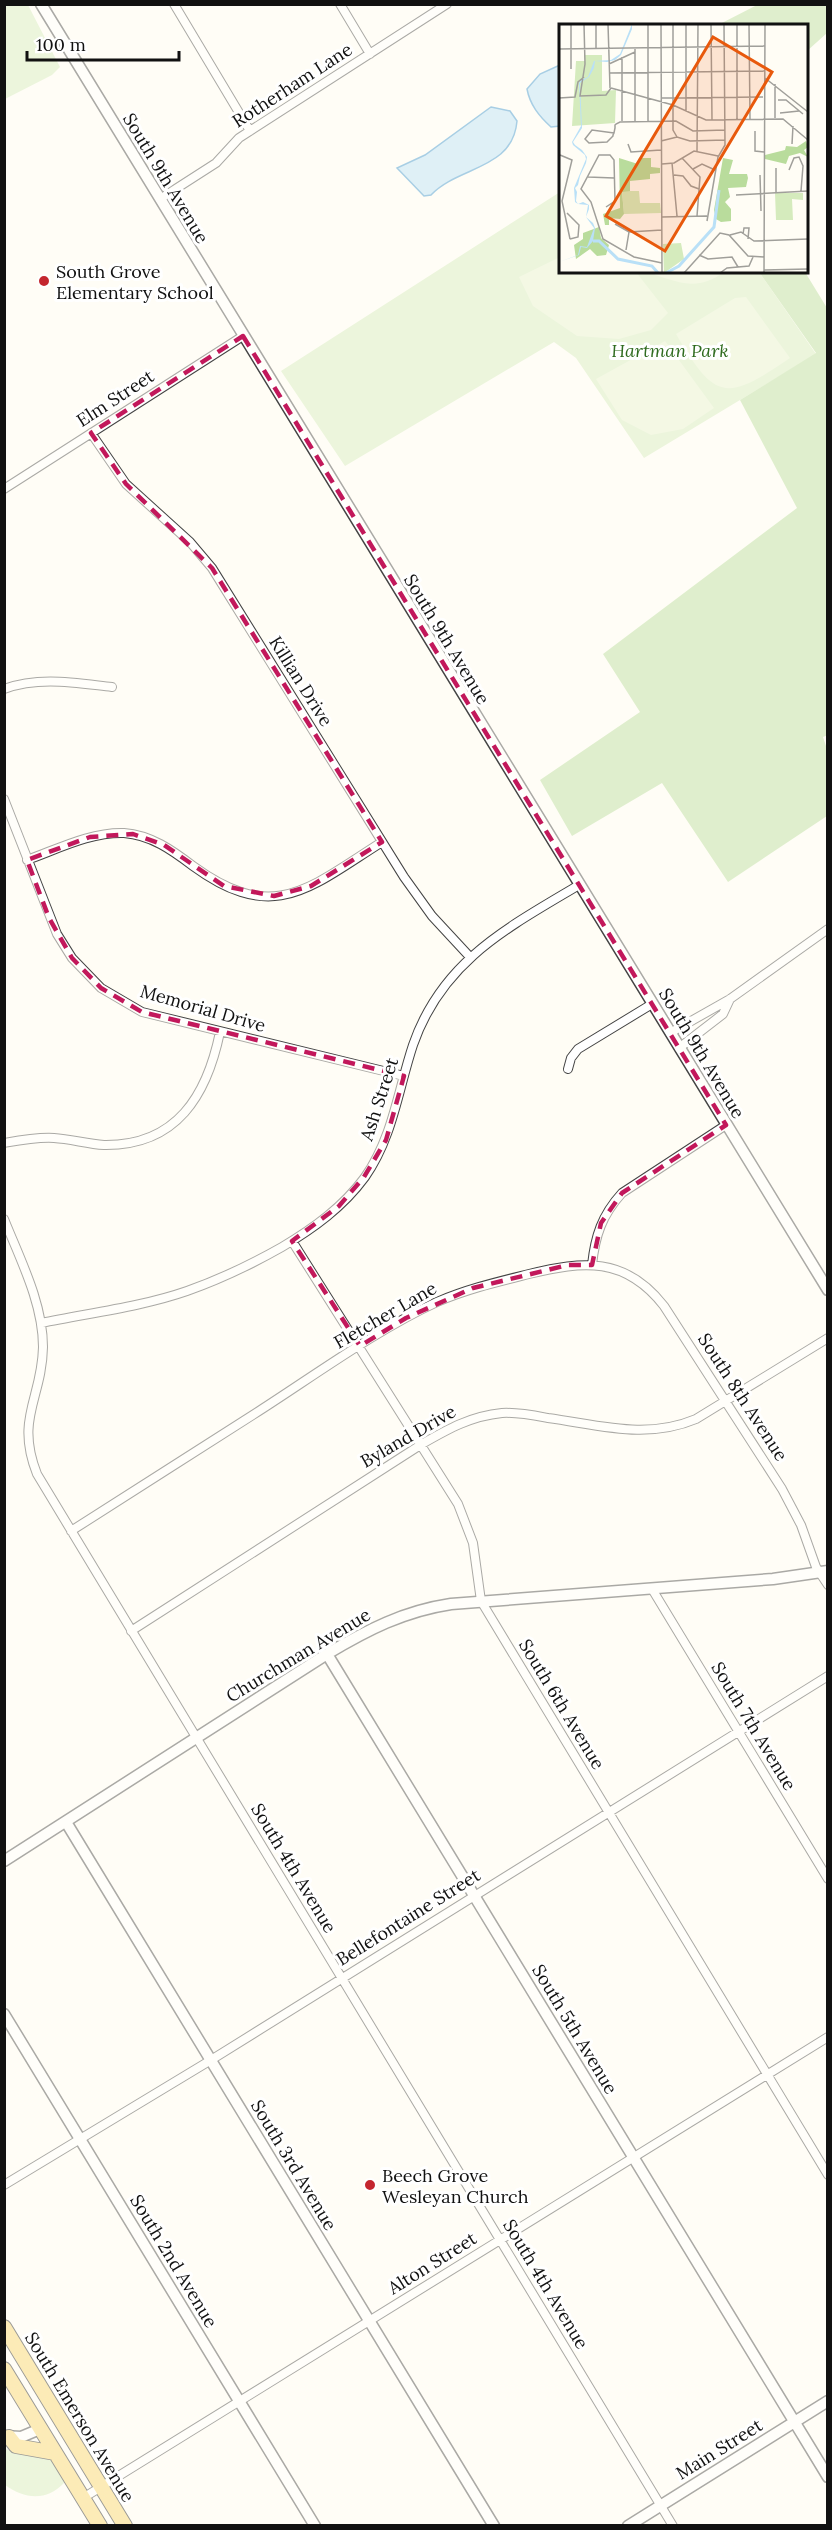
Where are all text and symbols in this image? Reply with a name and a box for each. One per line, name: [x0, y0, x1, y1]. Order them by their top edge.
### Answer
scale bar: [27, 24, 178, 62]
inset map: [559, 24, 808, 273]
text: 100 m: [36, 33, 86, 56]
street label: Rotherham Lane: [228, 37, 357, 132]
street label: South 9th Avenue: [118, 109, 214, 248]
place label: South Grove Elementary School: [56, 260, 214, 304]
marker: South Grove Elementary School: [37, 274, 51, 288]
park label: Hartman Park: [611, 339, 729, 362]
street label: Elm Street: [72, 364, 158, 432]
street label: South 9th Avenue: [399, 570, 495, 709]
street label: Killian Drive: [264, 632, 338, 731]
street label: Memorial Drive: [138, 979, 269, 1037]
street label: South 9th Avenue: [654, 984, 750, 1123]
street label: Ash Street: [354, 1054, 403, 1144]
street label: Fletcher Lane: [330, 1276, 441, 1354]
street label: South 8th Avenue: [693, 1329, 793, 1465]
street label: Byland Drive: [356, 1399, 460, 1472]
street label: Churchman Avenue: [222, 1603, 375, 1707]
street label: South 6th Avenue: [514, 1635, 610, 1774]
street label: South 7th Avenue: [707, 1658, 802, 1795]
street label: South 4th Avenue: [246, 1799, 342, 1937]
street label: Bellefontaine Street: [332, 1863, 484, 1971]
street label: South 5th Avenue: [527, 1960, 623, 2098]
street label: South 3rd Avenue: [246, 2096, 342, 2235]
place label: Beech Grove Wesleyan Church: [382, 2164, 529, 2208]
marker: Beech Grove Wesleyan Church: [363, 2178, 377, 2192]
street label: South 2nd Avenue: [125, 2190, 223, 2332]
street label: South 4th Avenue: [498, 2215, 594, 2353]
street label: Alton Street: [383, 2227, 481, 2300]
street label: South Emerson Avenue: [20, 2328, 140, 2506]
street label: Main Street: [672, 2413, 766, 2485]

